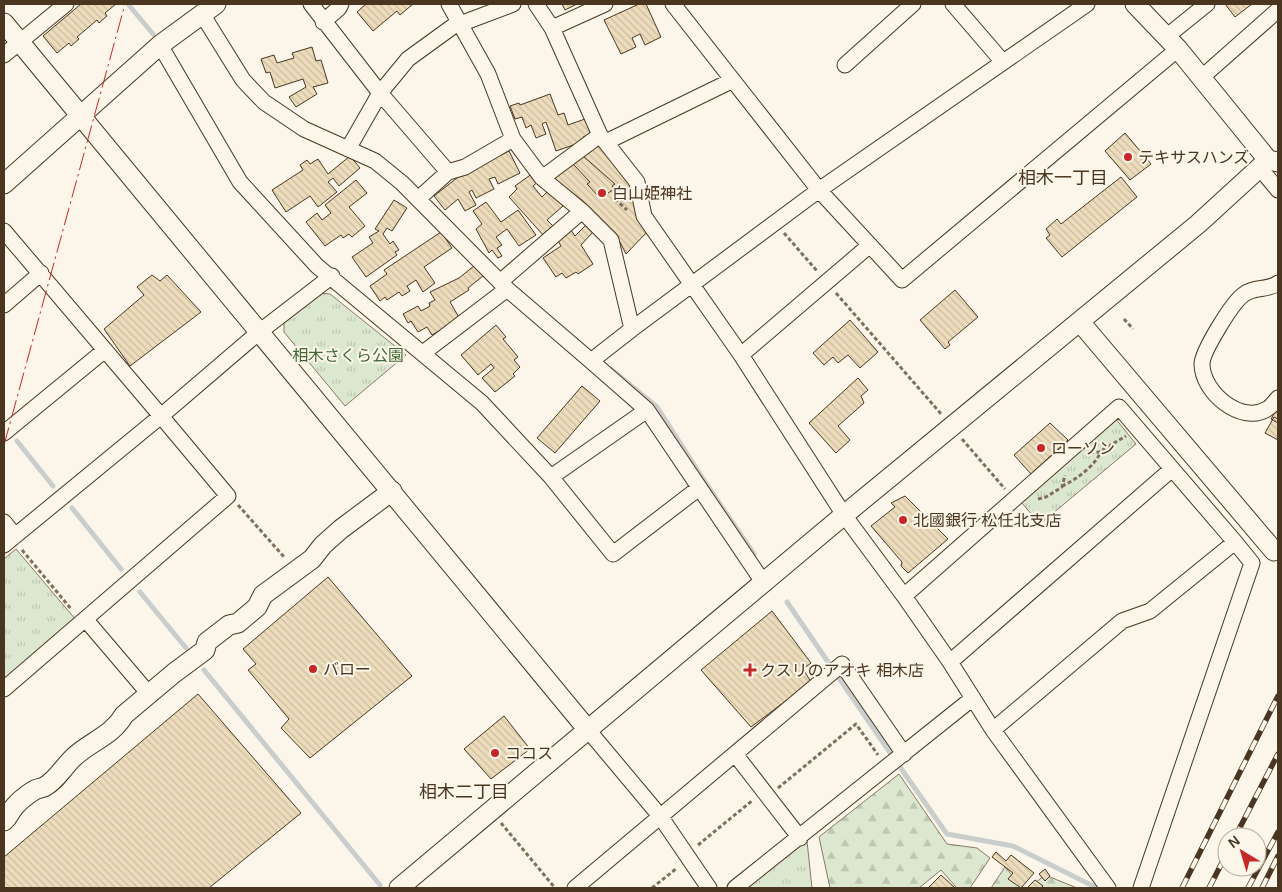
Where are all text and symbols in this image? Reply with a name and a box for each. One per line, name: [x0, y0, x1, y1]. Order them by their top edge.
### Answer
place label: テキサスハンズ: [1138, 149, 1249, 166]
marker: テキサスハンズ: [1122, 151, 1134, 163]
district label: 相木一丁目: [1018, 168, 1108, 188]
place label: 白山姫神社: [612, 185, 692, 202]
marker: 白山姫神社: [596, 187, 608, 199]
park label: 相木さくら公園: [292, 347, 404, 364]
place label: ローソン: [1051, 440, 1115, 457]
marker: ローソン: [1035, 442, 1047, 454]
place label: 北國銀行 松任北支店: [913, 512, 1061, 529]
marker: 北國銀行 松任北支店: [897, 514, 909, 526]
place label: バロー: [323, 661, 371, 678]
place label: クスリのアオキ 相木店: [760, 662, 924, 679]
marker: バロー: [307, 663, 319, 675]
marker: クスリのアオキ 相木店: [744, 664, 756, 676]
place label: ココス: [505, 745, 553, 762]
marker: ココス: [489, 747, 501, 759]
district label: 相木二丁目: [419, 782, 509, 802]
north arrow: [1217, 827, 1267, 877]
text: N: [1225, 832, 1243, 851]

